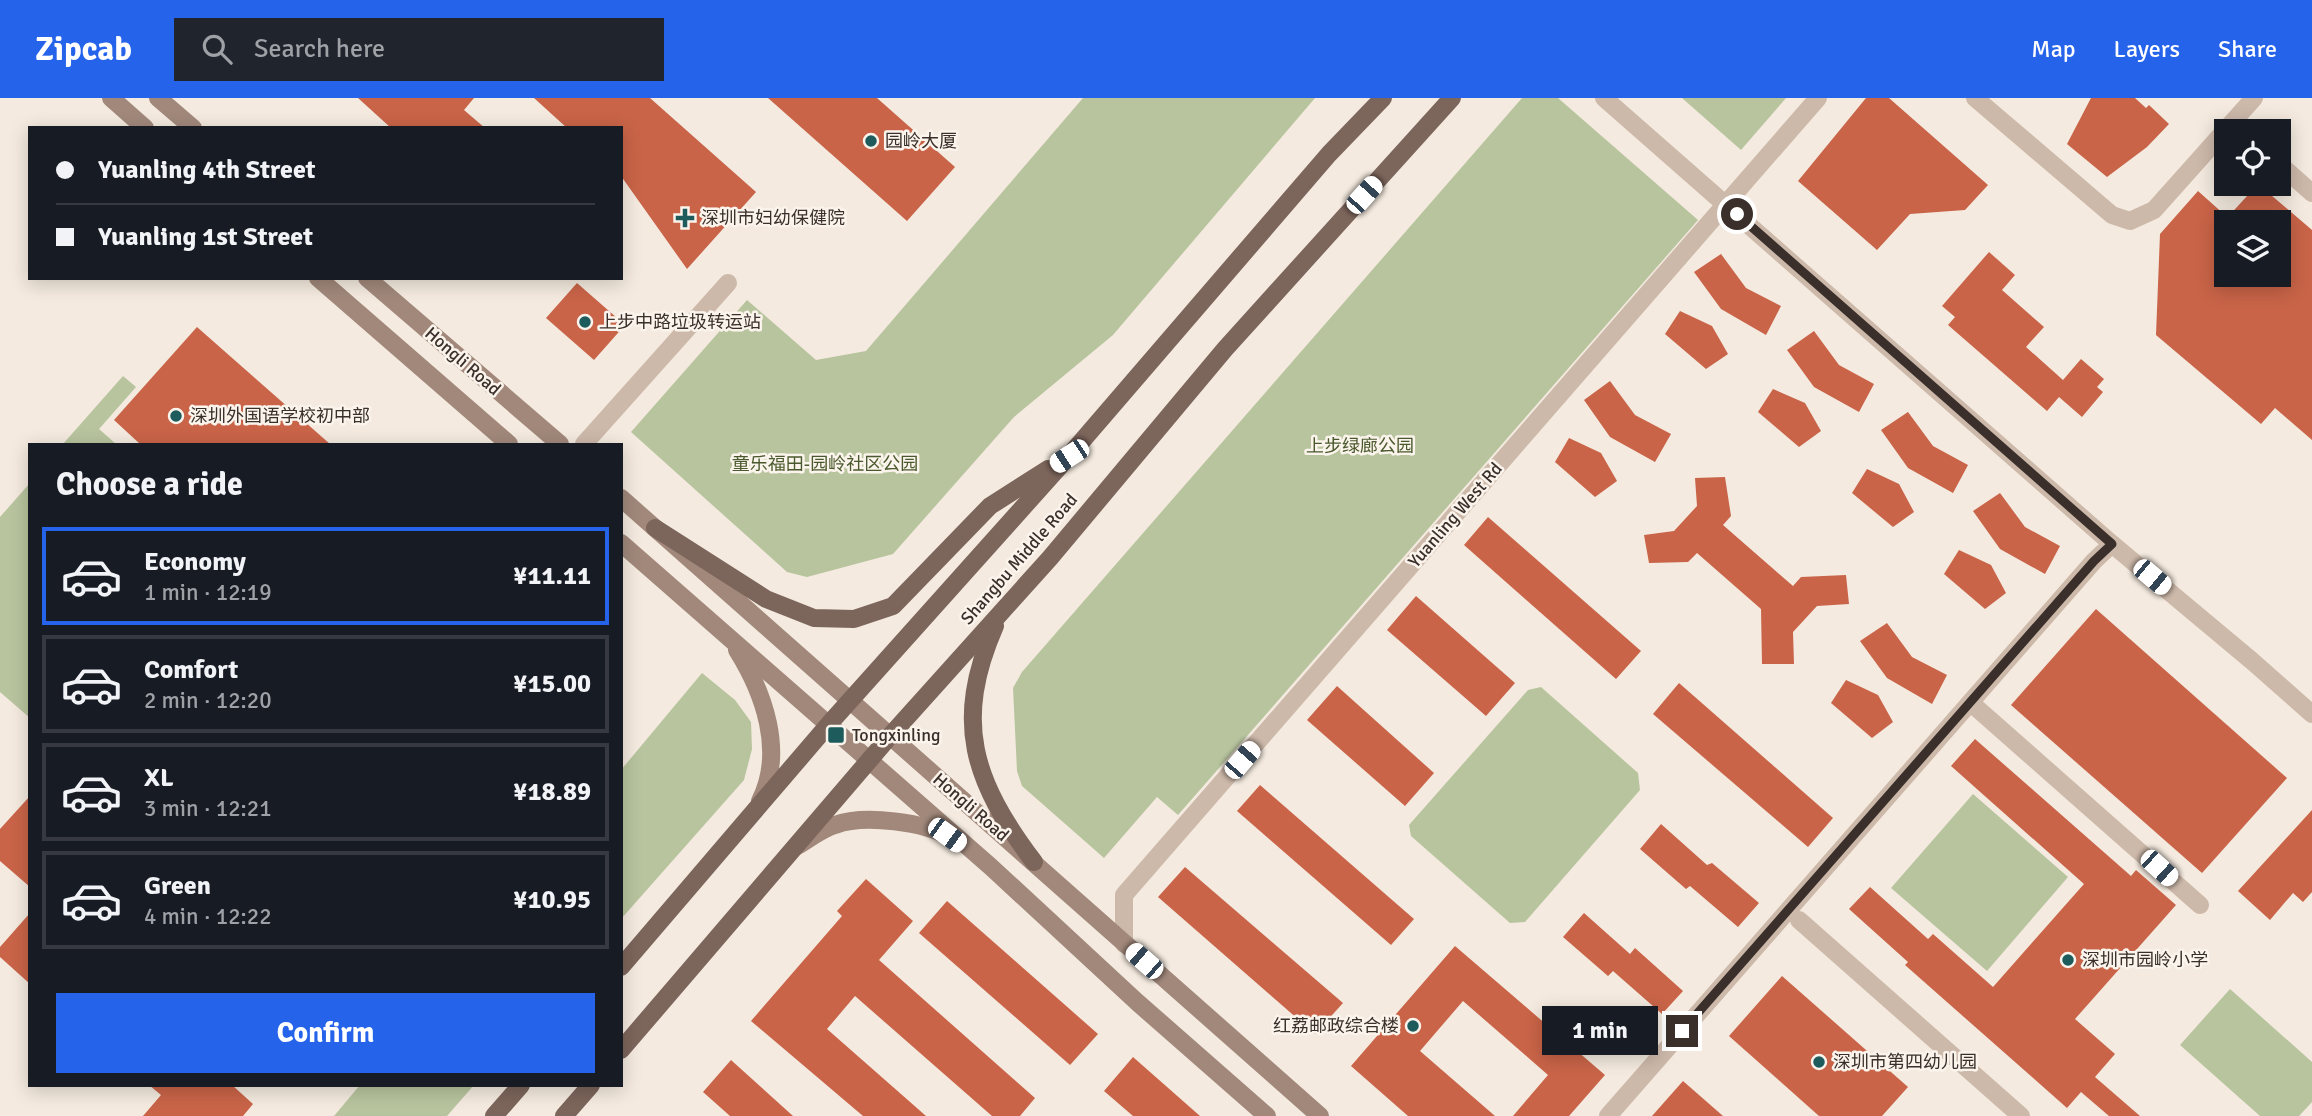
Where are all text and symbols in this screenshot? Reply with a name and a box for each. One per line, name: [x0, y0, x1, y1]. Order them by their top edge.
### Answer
search box: [174, 18, 664, 81]
text: Zipcab: [35, 29, 132, 70]
icon: search: [198, 30, 236, 68]
text: Search here: [254, 33, 385, 65]
text: Map: [2031, 34, 2076, 64]
text: Layers: [2114, 34, 2180, 64]
text: Share: [2218, 34, 2277, 64]
map controls: [2214, 119, 2291, 287]
button: locate: [2214, 119, 2291, 196]
place label: 园岭大厦: [885, 130, 957, 152]
marker: 园岭大厦: [863, 133, 879, 149]
text: Yuanling 4th Street: [98, 154, 316, 186]
car: [1343, 172, 1386, 218]
route start: [1721, 198, 1753, 230]
place label: 深圳市妇幼保健院: [701, 207, 845, 229]
marker: 深圳市妇幼保健院: [675, 208, 695, 228]
button: layers: [2214, 210, 2291, 287]
text: Yuanling 1st Street: [98, 221, 313, 253]
place label: 上步中路垃圾转运站: [599, 311, 761, 333]
marker: 上步中路垃圾转运站: [577, 314, 593, 330]
street label: Hongli Road: [421, 322, 505, 400]
place label: 深圳外国语学校初中部: [190, 405, 370, 427]
marker: 深圳外国语学校初中部: [168, 408, 184, 424]
park label: 上步绿廊公园: [1306, 435, 1414, 457]
car: [1046, 436, 1093, 476]
park label: 童乐福田-园岭社区公园: [732, 453, 918, 475]
street label: Yuanling West Rd: [1403, 458, 1507, 572]
text: Choose a ride: [56, 465, 243, 504]
street label: Shangbu Middle Road: [956, 489, 1082, 629]
icon: car: [60, 545, 123, 608]
text: Economy: [144, 546, 246, 578]
car: [2130, 555, 2175, 599]
text: ¥11.11: [513, 560, 591, 592]
text: 1 min · 12:19: [144, 578, 272, 607]
icon: car: [60, 653, 123, 716]
text: Comfort: [144, 654, 238, 686]
text: ¥15.00: [513, 668, 591, 700]
text: 2 min · 12:20: [144, 686, 272, 715]
place label: Tongxinling: [852, 724, 941, 746]
marker: Tongxinling: [826, 725, 846, 745]
car: [1221, 737, 1264, 783]
icon: car: [60, 761, 123, 824]
text: XL: [144, 762, 174, 794]
street label: Hongli Road: [929, 768, 1013, 846]
text: ¥18.89: [513, 776, 591, 808]
text: 3 min · 12:21: [144, 794, 272, 823]
car: [924, 814, 971, 856]
car: [2137, 846, 2182, 890]
icon: car: [60, 869, 123, 932]
text: Green: [144, 870, 211, 902]
text: ¥10.95: [513, 884, 591, 916]
text: 4 min · 12:22: [144, 902, 272, 931]
car: [1122, 939, 1167, 983]
place label: 深圳市园岭小学: [2082, 949, 2208, 971]
marker: 深圳市园岭小学: [2060, 952, 2076, 968]
button: Confirm: [56, 993, 595, 1073]
callout: 1 min: [1542, 1006, 1658, 1056]
place label: 红荔邮政综合楼: [1273, 1015, 1399, 1037]
route end: [1666, 1015, 1698, 1047]
text: 1 min: [1572, 1016, 1628, 1045]
marker: 红荔邮政综合楼: [1405, 1018, 1421, 1034]
place label: 深圳市第四幼儿园: [1833, 1051, 1977, 1073]
marker: 深圳市第四幼儿园: [1811, 1054, 1827, 1070]

